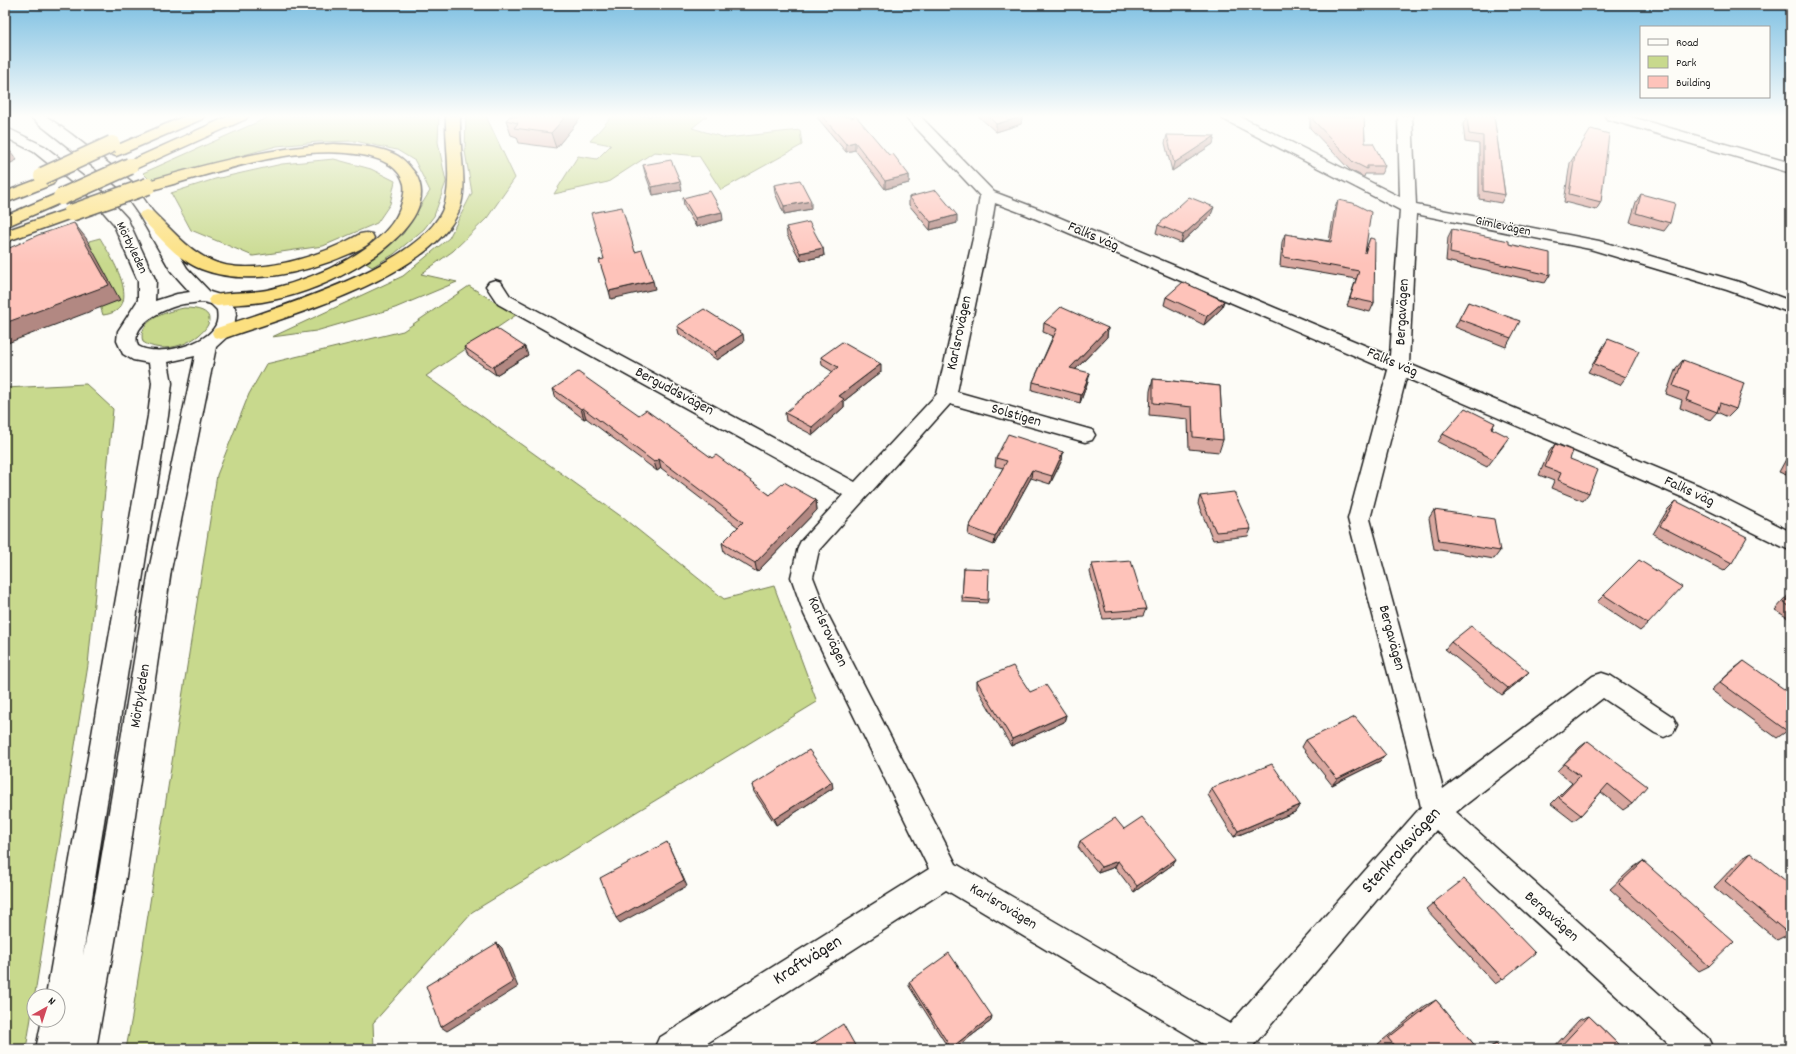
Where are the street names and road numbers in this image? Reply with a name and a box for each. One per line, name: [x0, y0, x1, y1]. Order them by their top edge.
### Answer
street label: Gimlevägen: [1474, 212, 1532, 242]
street label: Falks väg: [1064, 216, 1122, 258]
street label: Mörbyleden: [110, 219, 152, 277]
street label: Bergavägen: [1390, 278, 1416, 346]
street label: Karlsrovägen: [941, 294, 979, 372]
street label: Falks väg: [1363, 342, 1421, 384]
street label: Berguddsvägen: [631, 362, 717, 422]
street label: Solstigen: [988, 398, 1044, 434]
street label: Falks väg: [1660, 471, 1718, 513]
street label: Karlsrovägen: [801, 593, 853, 671]
street label: Bergavägen: [1372, 603, 1410, 673]
street label: Mörbyleden: [125, 662, 157, 729]
street label: Stenkroksvägen: [1356, 802, 1448, 900]
street label: Karlsrovägen: [965, 878, 1041, 936]
street label: Bergavägen: [1519, 886, 1583, 948]
street label: Kraftvägen: [769, 930, 847, 992]

